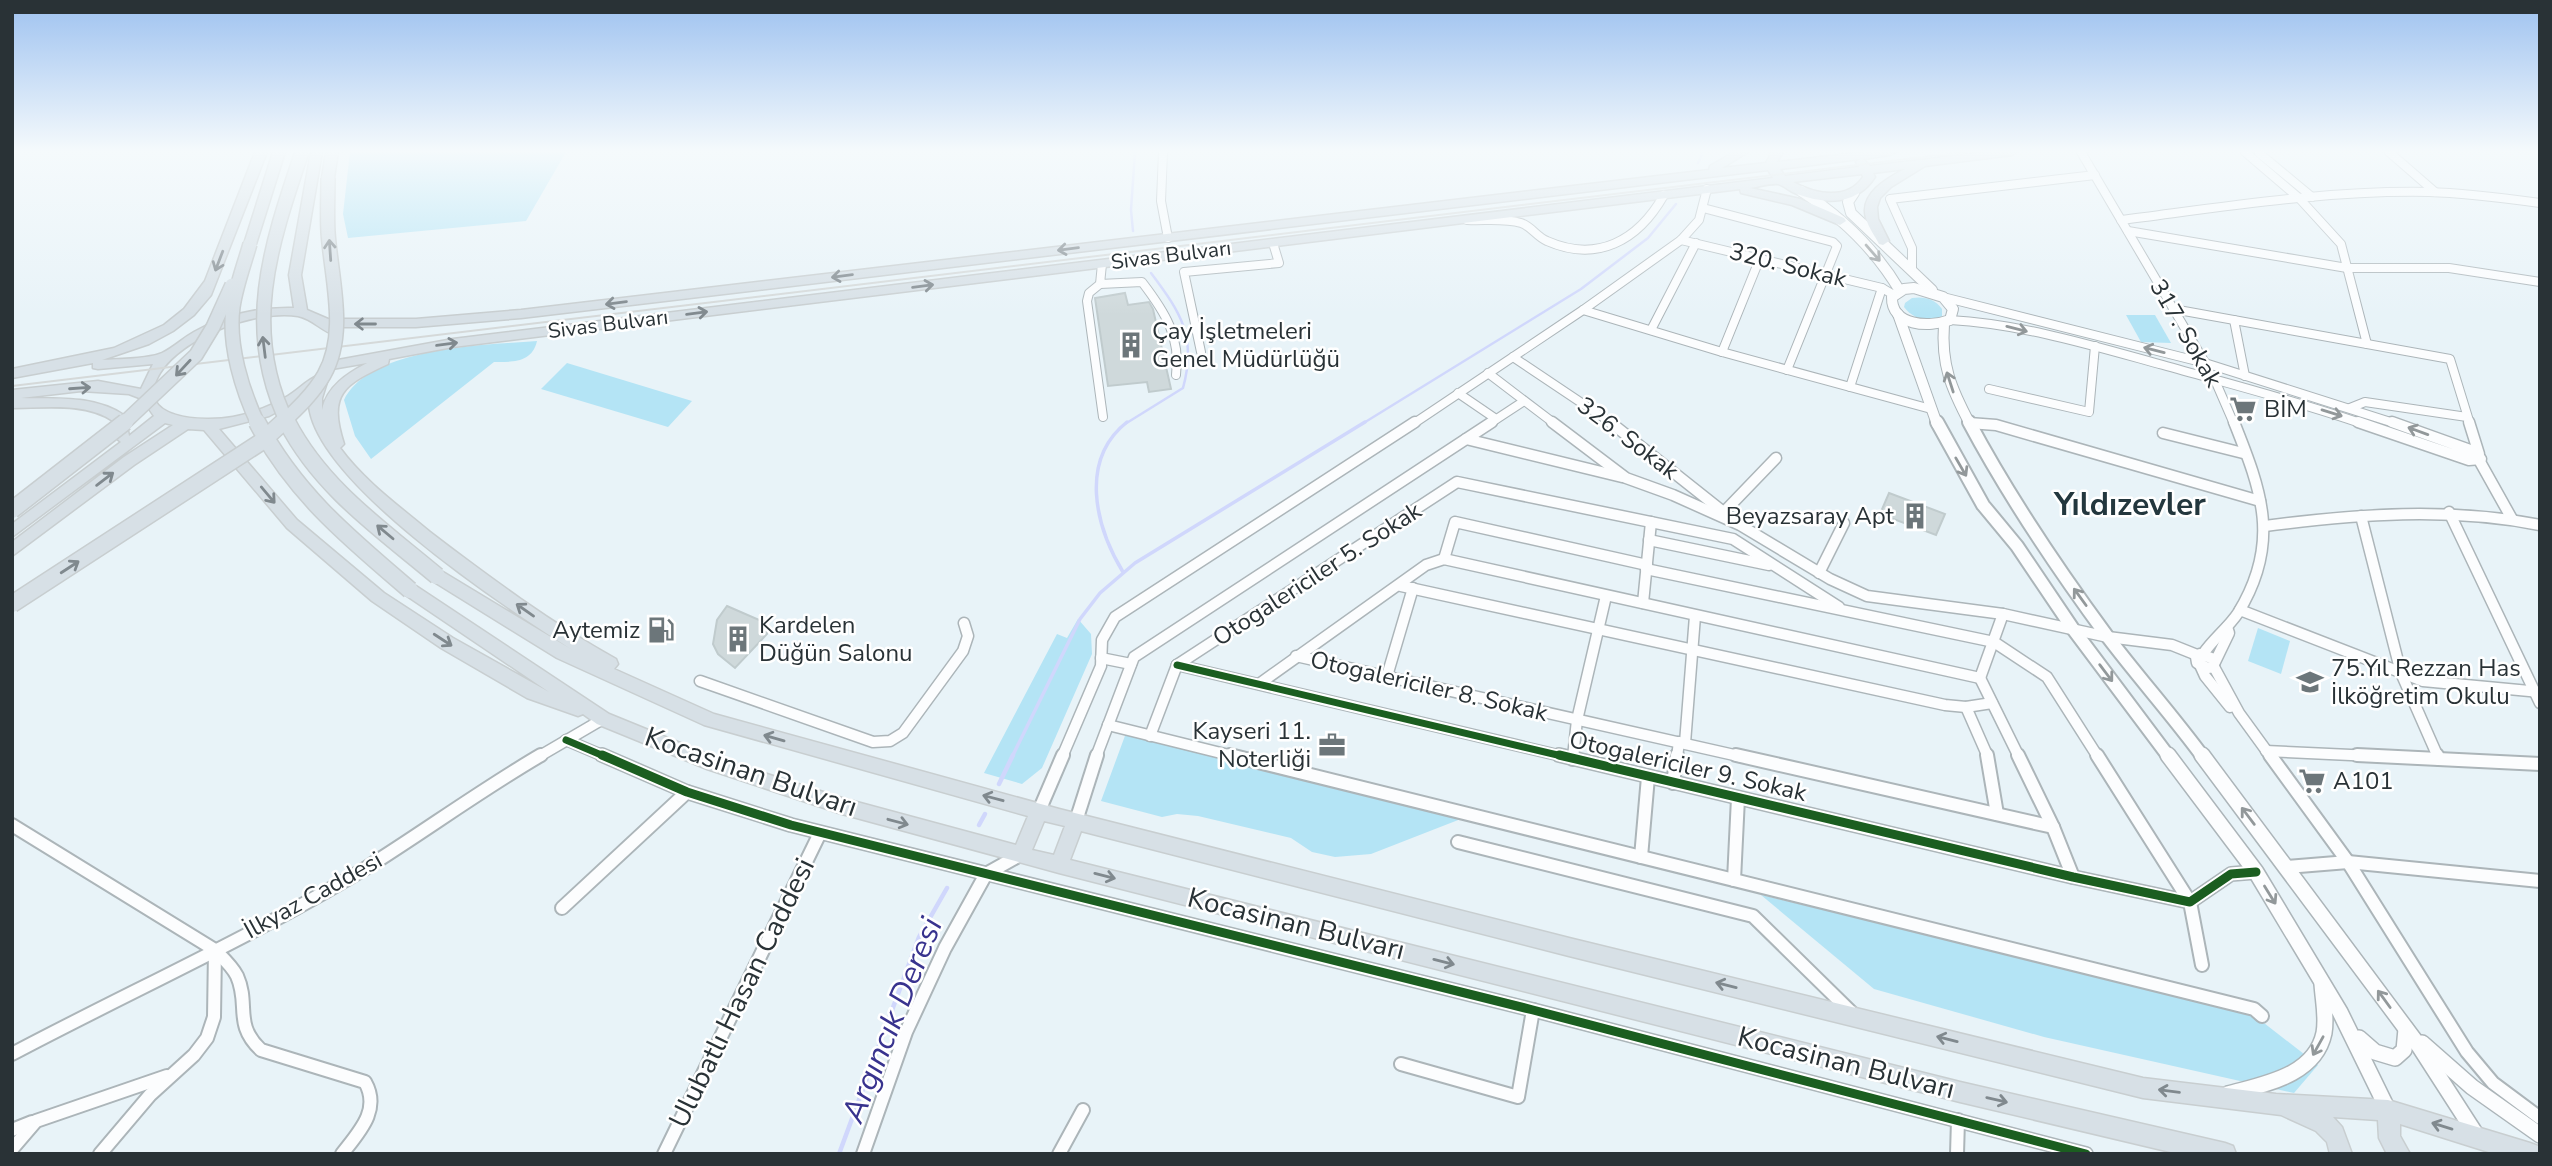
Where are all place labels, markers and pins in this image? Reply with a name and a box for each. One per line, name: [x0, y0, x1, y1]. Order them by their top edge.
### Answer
place label: Çay İşletmeleri Genel Müdürlüğü: [1152, 315, 1340, 375]
building icon: Çay İşletmeleri Genel Müdürlüğü: [1116, 330, 1146, 360]
place label: BİM: [2264, 393, 2307, 425]
supermarket icon: BİM: [2228, 394, 2258, 424]
place label: Beyazsaray Apt: [1726, 500, 1895, 532]
building icon: Beyazsaray Apt: [1900, 501, 1930, 531]
place label: Kardelen Düğün Salonu: [759, 609, 913, 669]
place label: Aytemiz: [552, 614, 640, 646]
fuel station icon: Aytemiz: [646, 615, 676, 645]
building icon: Kardelen Düğün Salonu: [723, 624, 753, 654]
place label: 75.Yıl Rezzan Has İlköğretim Okulu: [2331, 652, 2521, 712]
school or university icon: 75.Yıl Rezzan Has İlköğretim Okulu: [2295, 667, 2325, 697]
place label: Kayseri 11. Noterliği: [1192, 715, 1311, 775]
office icon: Kayseri 11. Noterliği: [1317, 730, 1347, 760]
place label: A101: [2333, 765, 2394, 797]
supermarket icon: A101: [2297, 766, 2327, 796]

